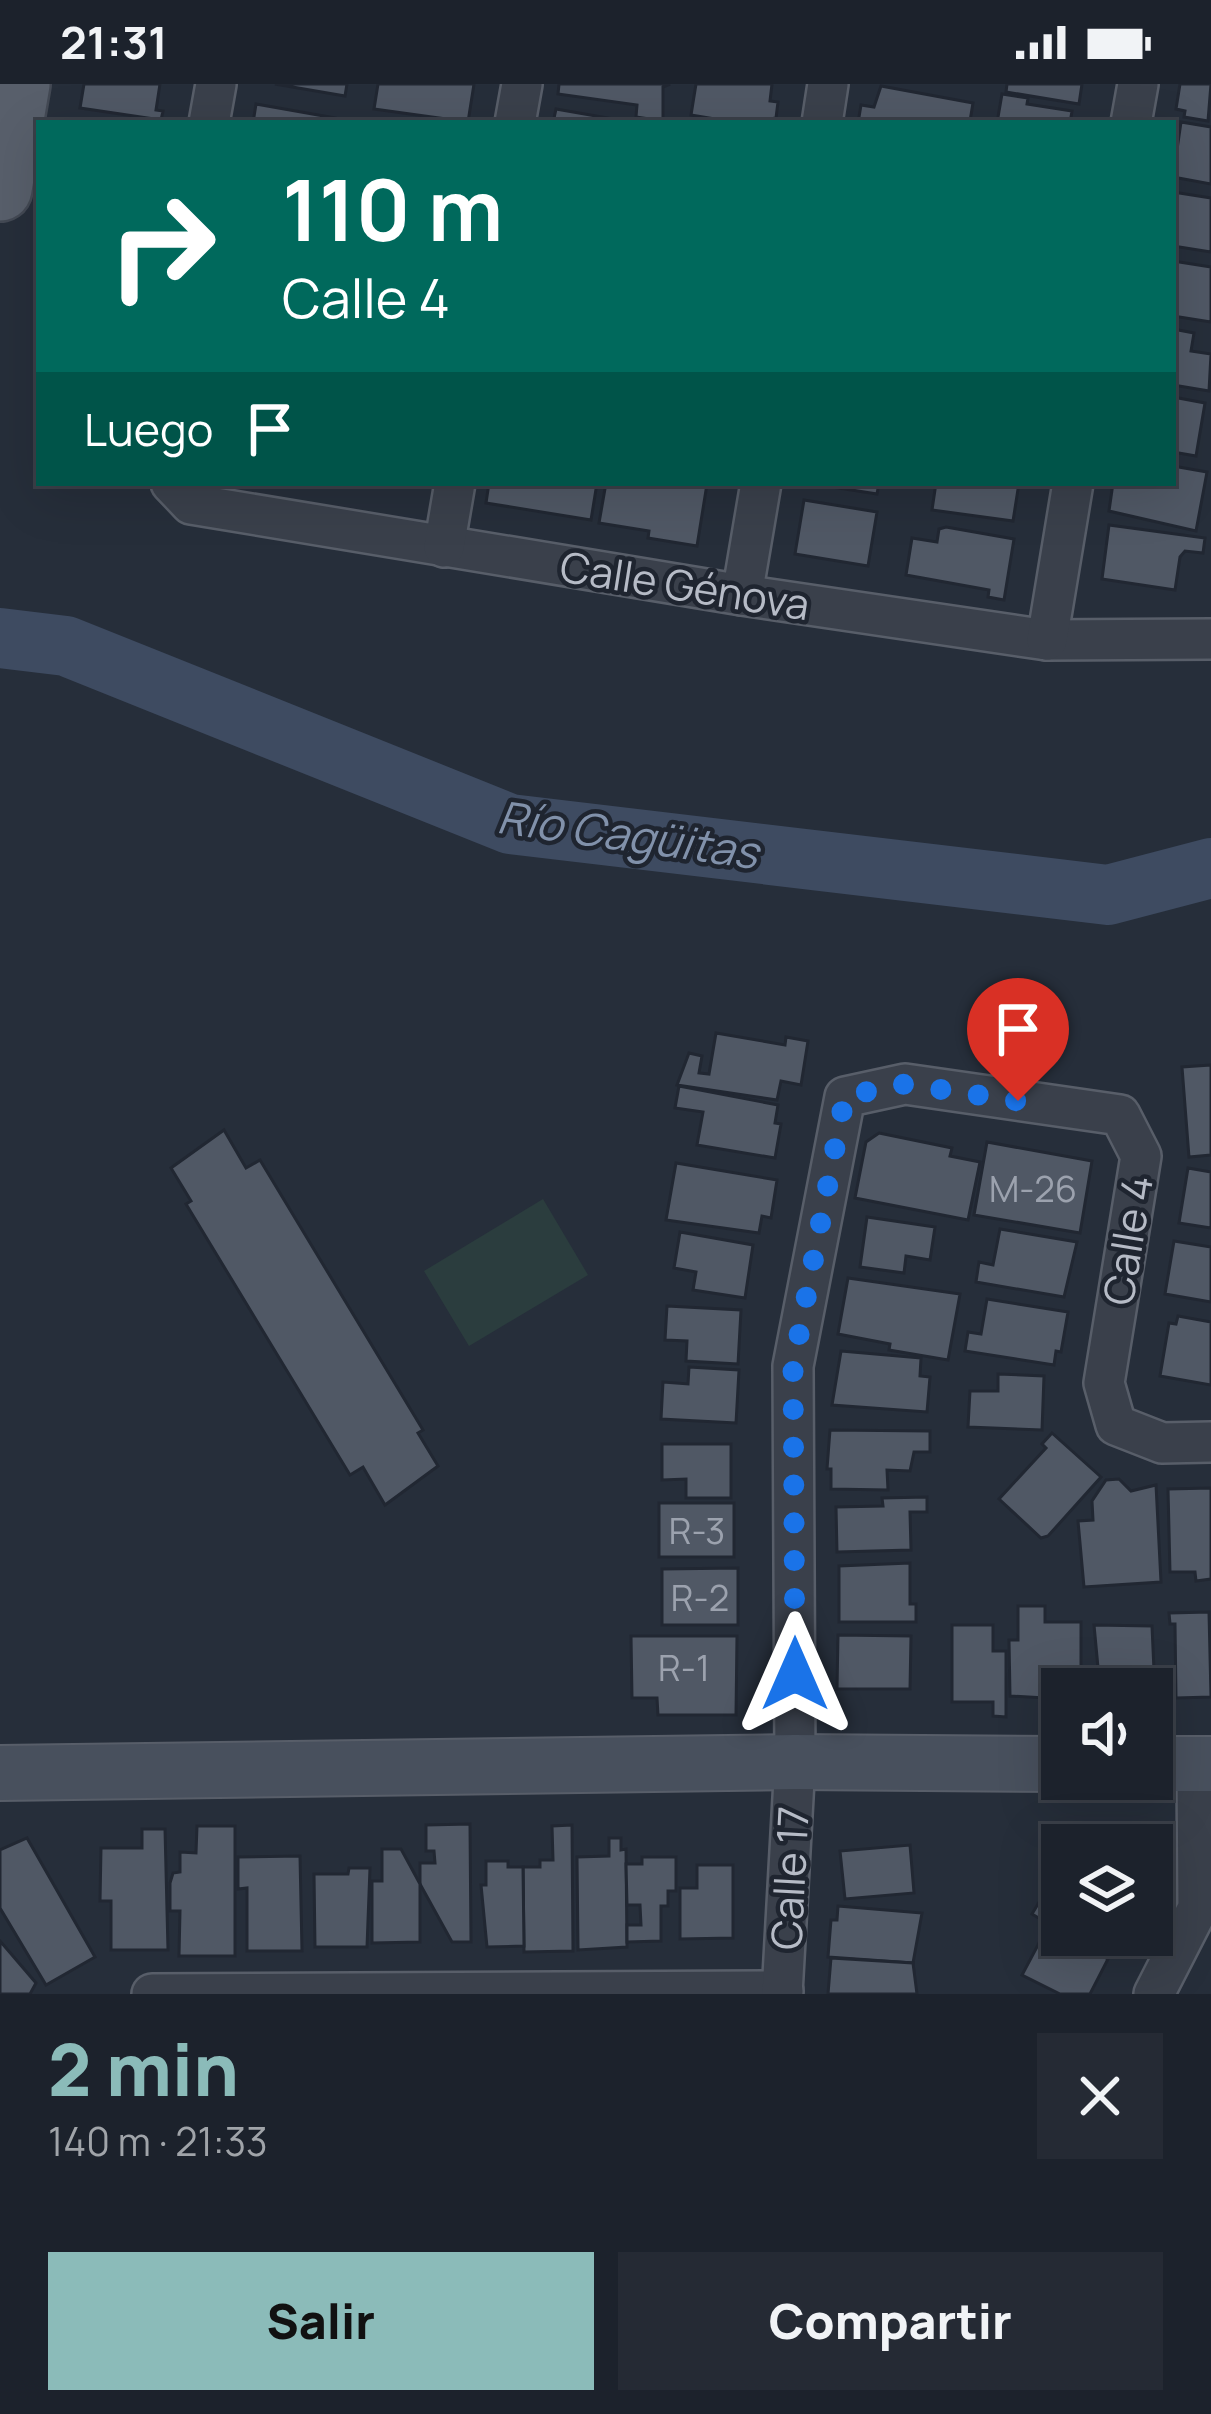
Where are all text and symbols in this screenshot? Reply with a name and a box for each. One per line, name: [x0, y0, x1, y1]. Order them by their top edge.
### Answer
text: 21:31: [60, 11, 168, 73]
text: 110 m: [282, 151, 503, 266]
icon: right: [84, 168, 240, 324]
text: Calle 4: [282, 260, 450, 334]
icon: arrive: [237, 396, 303, 462]
text: Luego: [84, 398, 213, 460]
street label: Calle Génova: [556, 537, 814, 633]
water label: Río Cagüitas: [494, 785, 765, 883]
pin: [967, 978, 1069, 1101]
icon: arrive: [985, 996, 1051, 1062]
house number: M-26: [989, 1164, 1077, 1213]
street label: Calle 4: [1088, 1171, 1166, 1309]
house number: R-3: [669, 1506, 725, 1555]
house number: R-2: [671, 1573, 729, 1622]
position arrow: [732, 1611, 858, 1737]
house number: R-1: [658, 1643, 710, 1692]
map controls: [1041, 1668, 1173, 1956]
button: sound: [1041, 1668, 1173, 1800]
street label: Calle 17: [756, 1805, 822, 1951]
button: layers: [1041, 1824, 1173, 1956]
text: 2 min: [48, 2019, 239, 2118]
button: close: [1037, 2033, 1163, 2159]
text: 140 m · 21:33: [48, 2114, 268, 2168]
button: Salir: [48, 2252, 594, 2390]
button: Compartir: [618, 2252, 1163, 2390]

